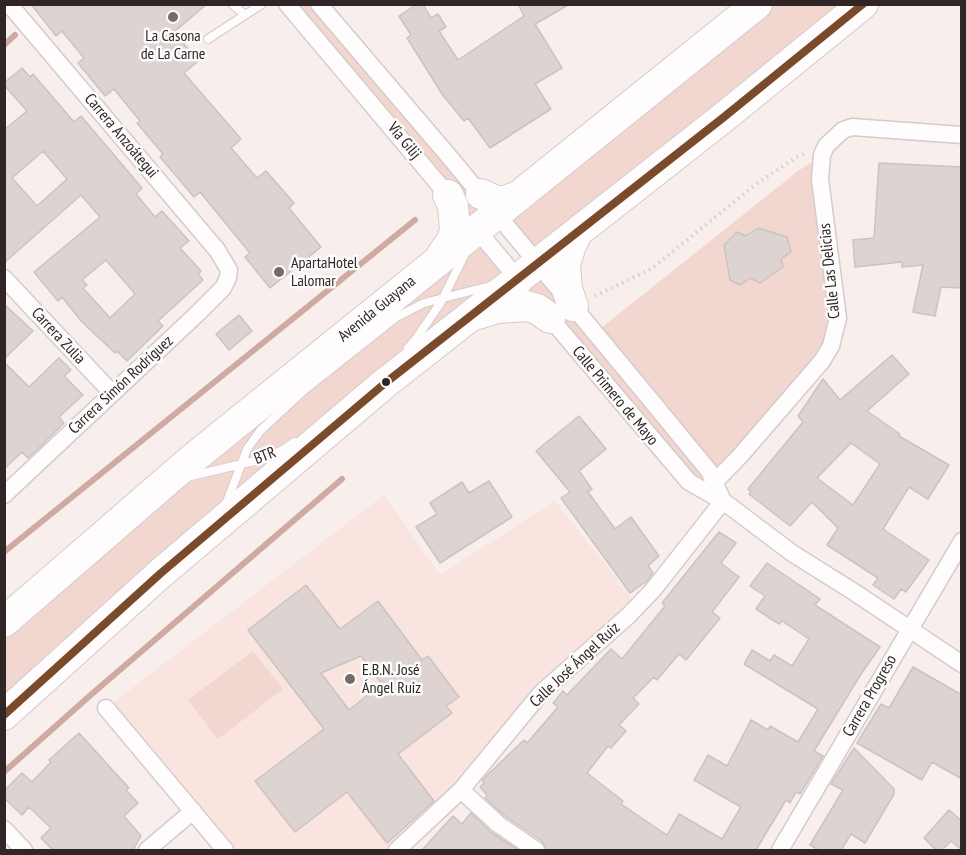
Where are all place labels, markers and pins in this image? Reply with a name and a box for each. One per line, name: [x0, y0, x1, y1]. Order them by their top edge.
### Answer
marker: La Casona de La Carne: [166, 10, 180, 24]
place label: La Casona de La Carne: [141, 26, 205, 64]
place label: ApartaHotel Lalomar: [291, 253, 358, 291]
marker: ApartaHotel Lalomar: [272, 265, 286, 279]
unlabelled marker: [380, 376, 392, 388]
place label: E.B.N. José Ángel Ruiz: [362, 660, 421, 698]
marker: E.B.N. José Ángel Ruiz: [343, 672, 357, 686]

